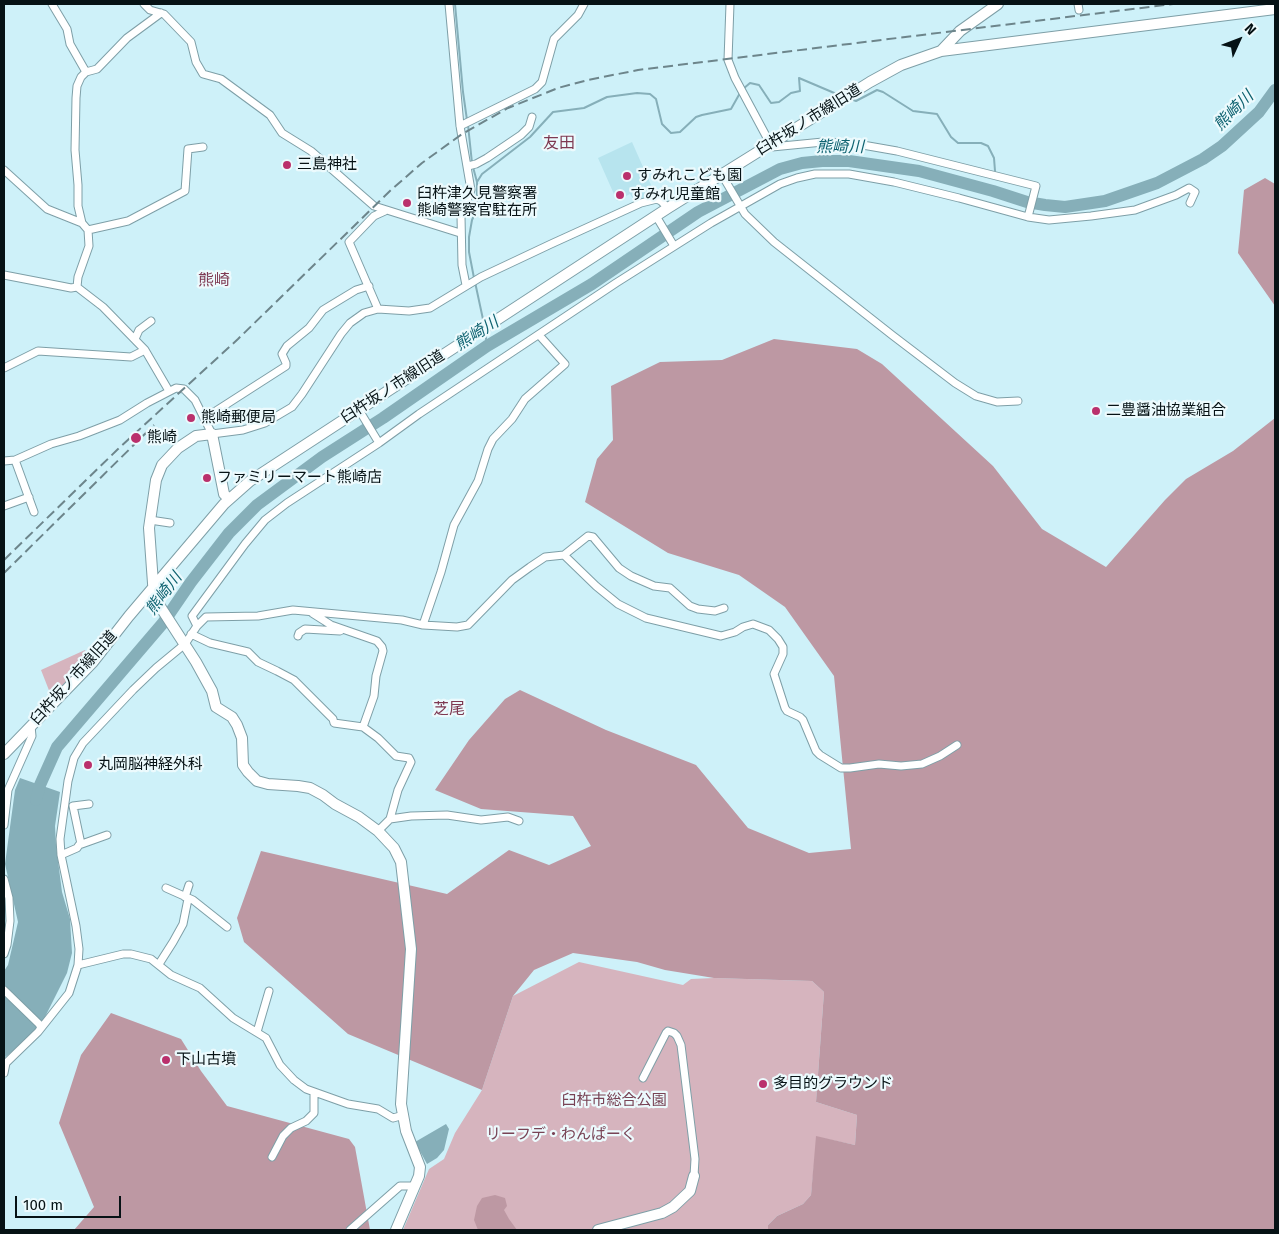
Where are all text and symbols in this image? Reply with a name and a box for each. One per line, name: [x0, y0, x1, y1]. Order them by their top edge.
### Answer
north arrow: [1214, 15, 1264, 65]
text: N: [1241, 20, 1260, 39]
street label: 臼杵坂ノ市線旧道: [753, 81, 865, 159]
water label: 熊崎川: [1210, 87, 1258, 135]
district label: 友田: [543, 134, 575, 154]
water label: 熊崎川: [816, 138, 864, 158]
place label: 三島神社: [297, 156, 357, 174]
marker: 三島神社: [281, 159, 293, 171]
place label: すみれこども園: [637, 167, 742, 185]
marker: すみれこども園: [621, 170, 633, 182]
place label: 臼杵津久見警察署 熊崎警察官駐在所: [417, 185, 537, 220]
place label: すみれ児童館: [630, 186, 720, 204]
marker: すみれ児童館: [614, 189, 626, 201]
marker: 臼杵津久見警察署 熊崎警察官駐在所: [401, 197, 413, 209]
district label: 熊崎: [198, 271, 230, 291]
water label: 熊崎川: [452, 313, 502, 355]
street label: 臼杵坂ノ市線旧道: [338, 347, 448, 427]
place label: 二豊醤油協業組合: [1106, 402, 1226, 420]
marker: 二豊醤油協業組合: [1090, 405, 1102, 417]
place label: 熊崎郵便局: [201, 409, 276, 427]
marker: 熊崎郵便局: [185, 412, 197, 424]
place label: 熊崎: [147, 429, 177, 447]
marker: 熊崎: [129, 431, 143, 445]
place label: ファミリーマート熊崎店: [217, 469, 382, 487]
marker: ファミリーマート熊崎店: [201, 472, 213, 484]
water label: 熊崎川: [142, 569, 186, 619]
street label: 臼杵坂ノ市線旧道: [27, 627, 121, 729]
district label: 芝尾: [433, 700, 465, 720]
place label: 丸岡脳神経外科: [98, 756, 203, 774]
marker: 丸岡脳神経外科: [82, 759, 94, 771]
place label: 下山古墳: [176, 1051, 236, 1069]
marker: 下山古墳: [160, 1054, 172, 1066]
place label: 多目的グラウンド: [773, 1075, 893, 1093]
marker: 多目的グラウンド: [757, 1078, 769, 1090]
park label: 臼杵市総合公園: [562, 1092, 666, 1110]
park label: リーフデ・わんぱーく: [486, 1126, 636, 1144]
scale bar: [18, 1186, 124, 1218]
text: 100 m: [23, 1196, 63, 1214]

